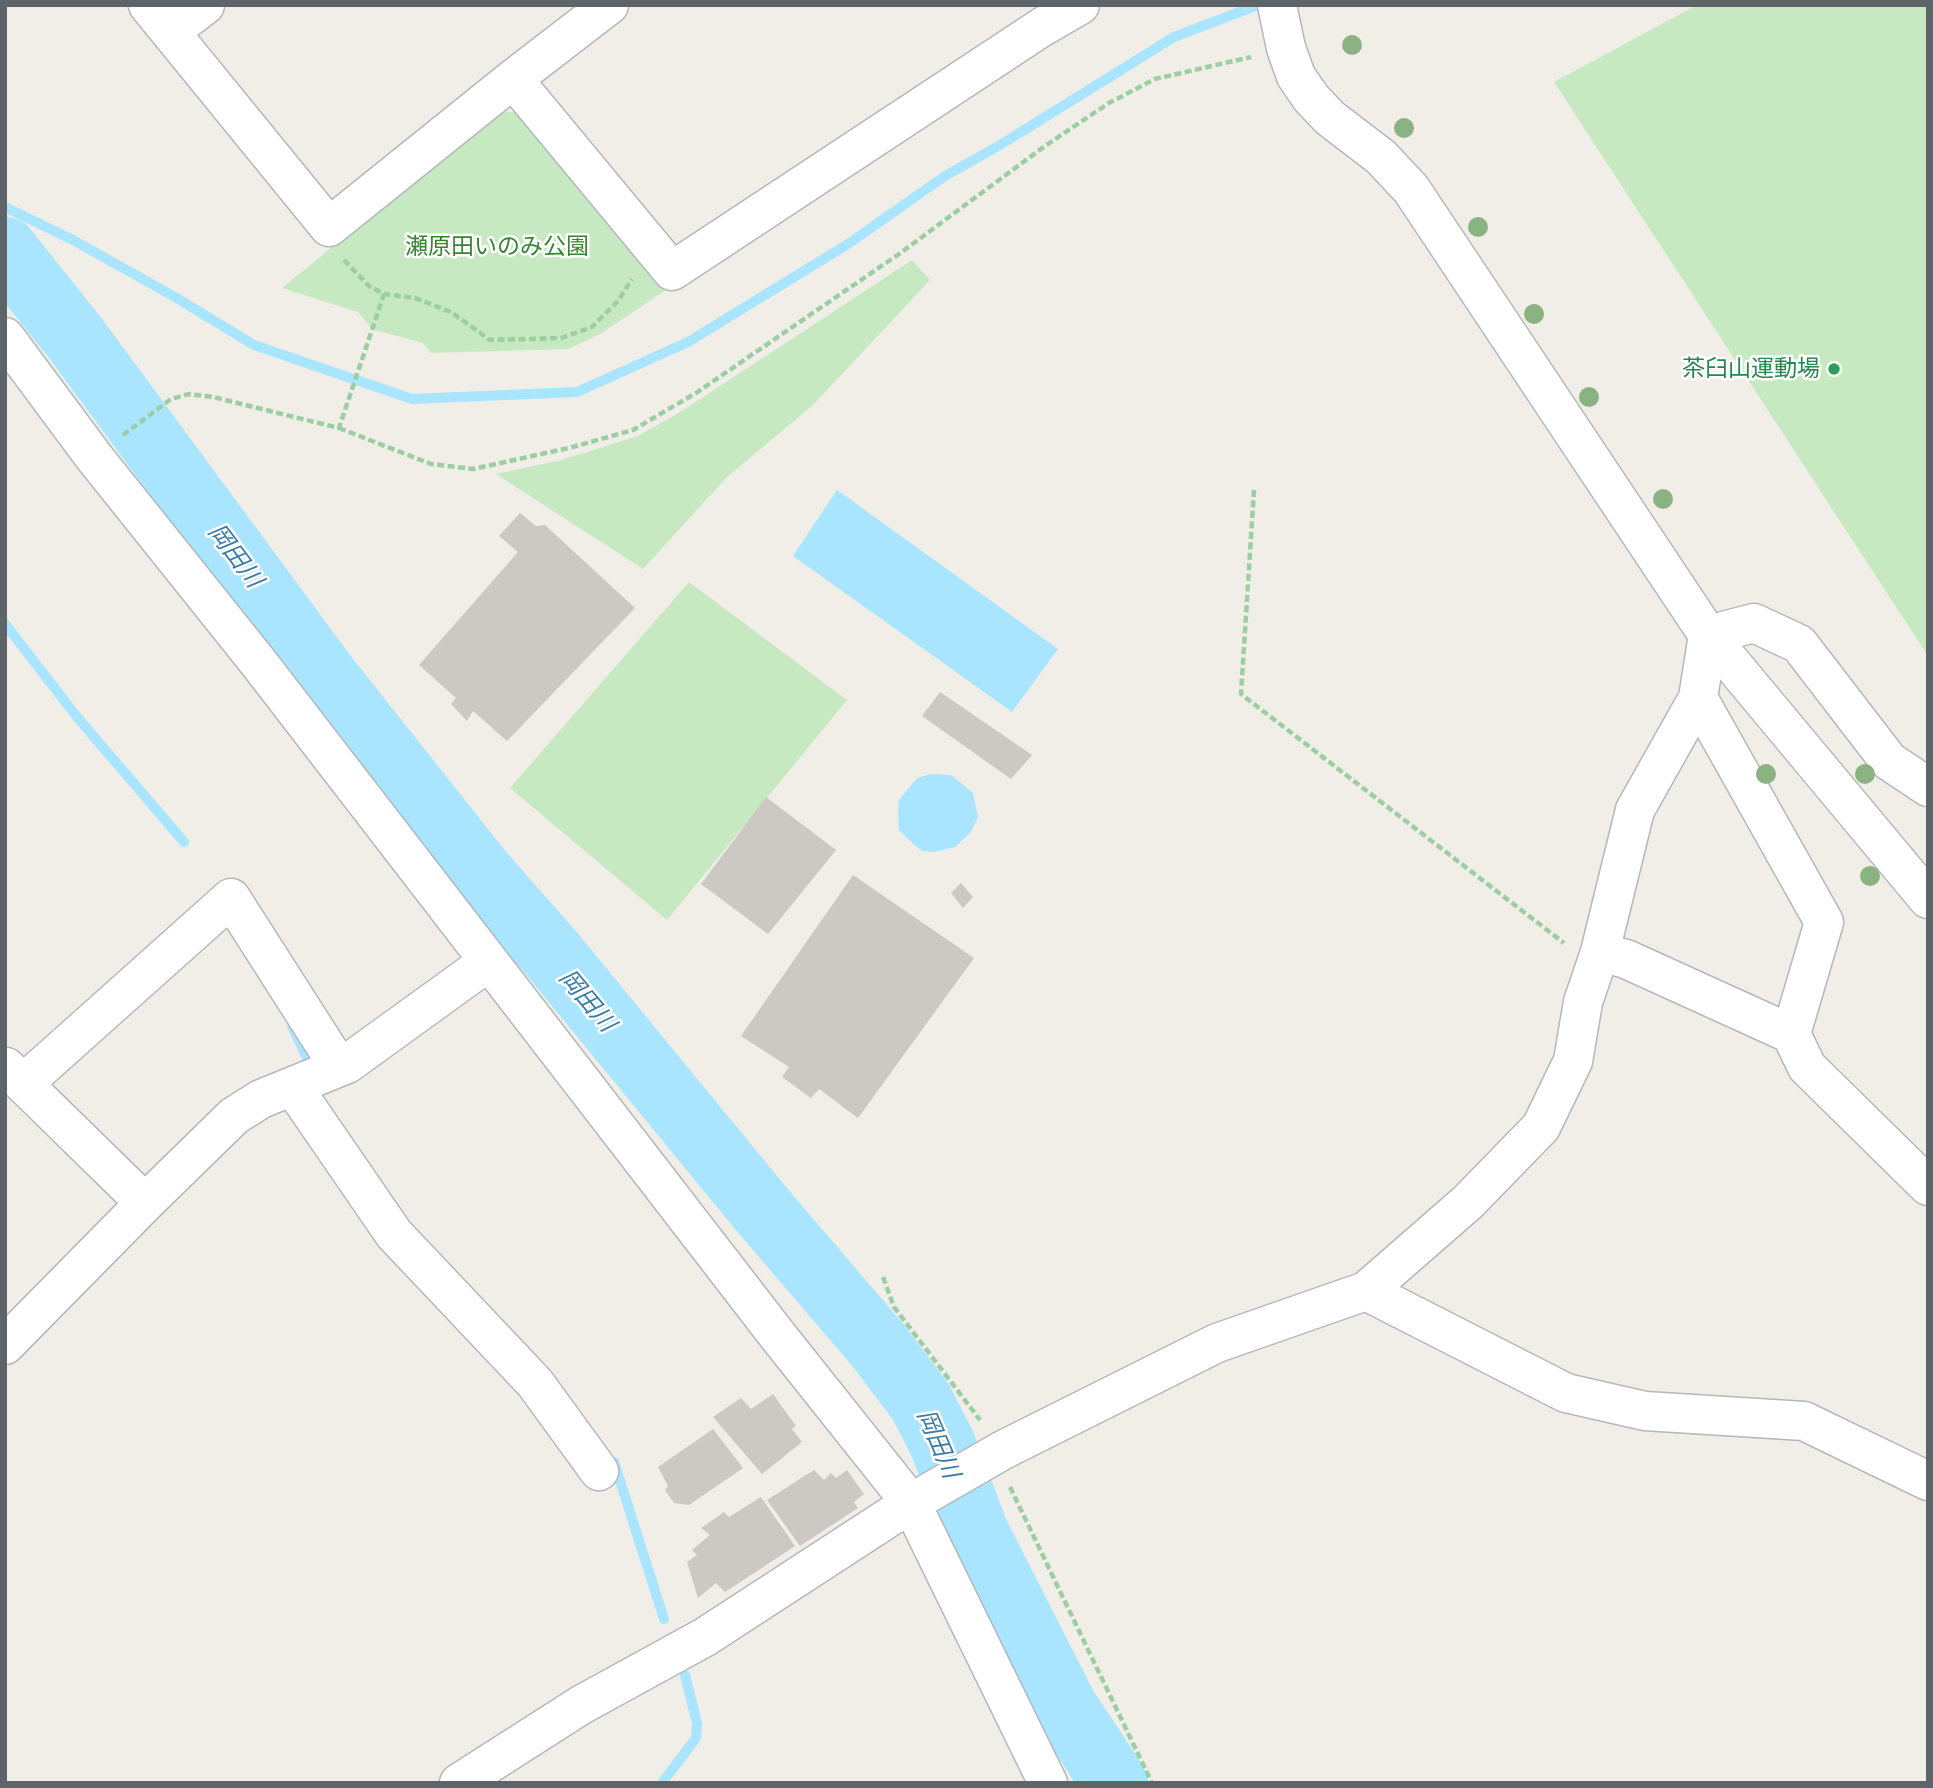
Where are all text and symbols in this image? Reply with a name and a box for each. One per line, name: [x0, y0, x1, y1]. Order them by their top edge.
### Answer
park label: 瀬原田いのみ公園: [405, 233, 589, 261]
place label: 茶臼山運動場: [1682, 355, 1820, 383]
marker: 茶臼山運動場: [1826, 361, 1842, 377]
water label: 岡田川: [202, 519, 268, 593]
water label: 岡田川: [553, 964, 621, 1038]
water label: 岡田川: [911, 1405, 965, 1483]

